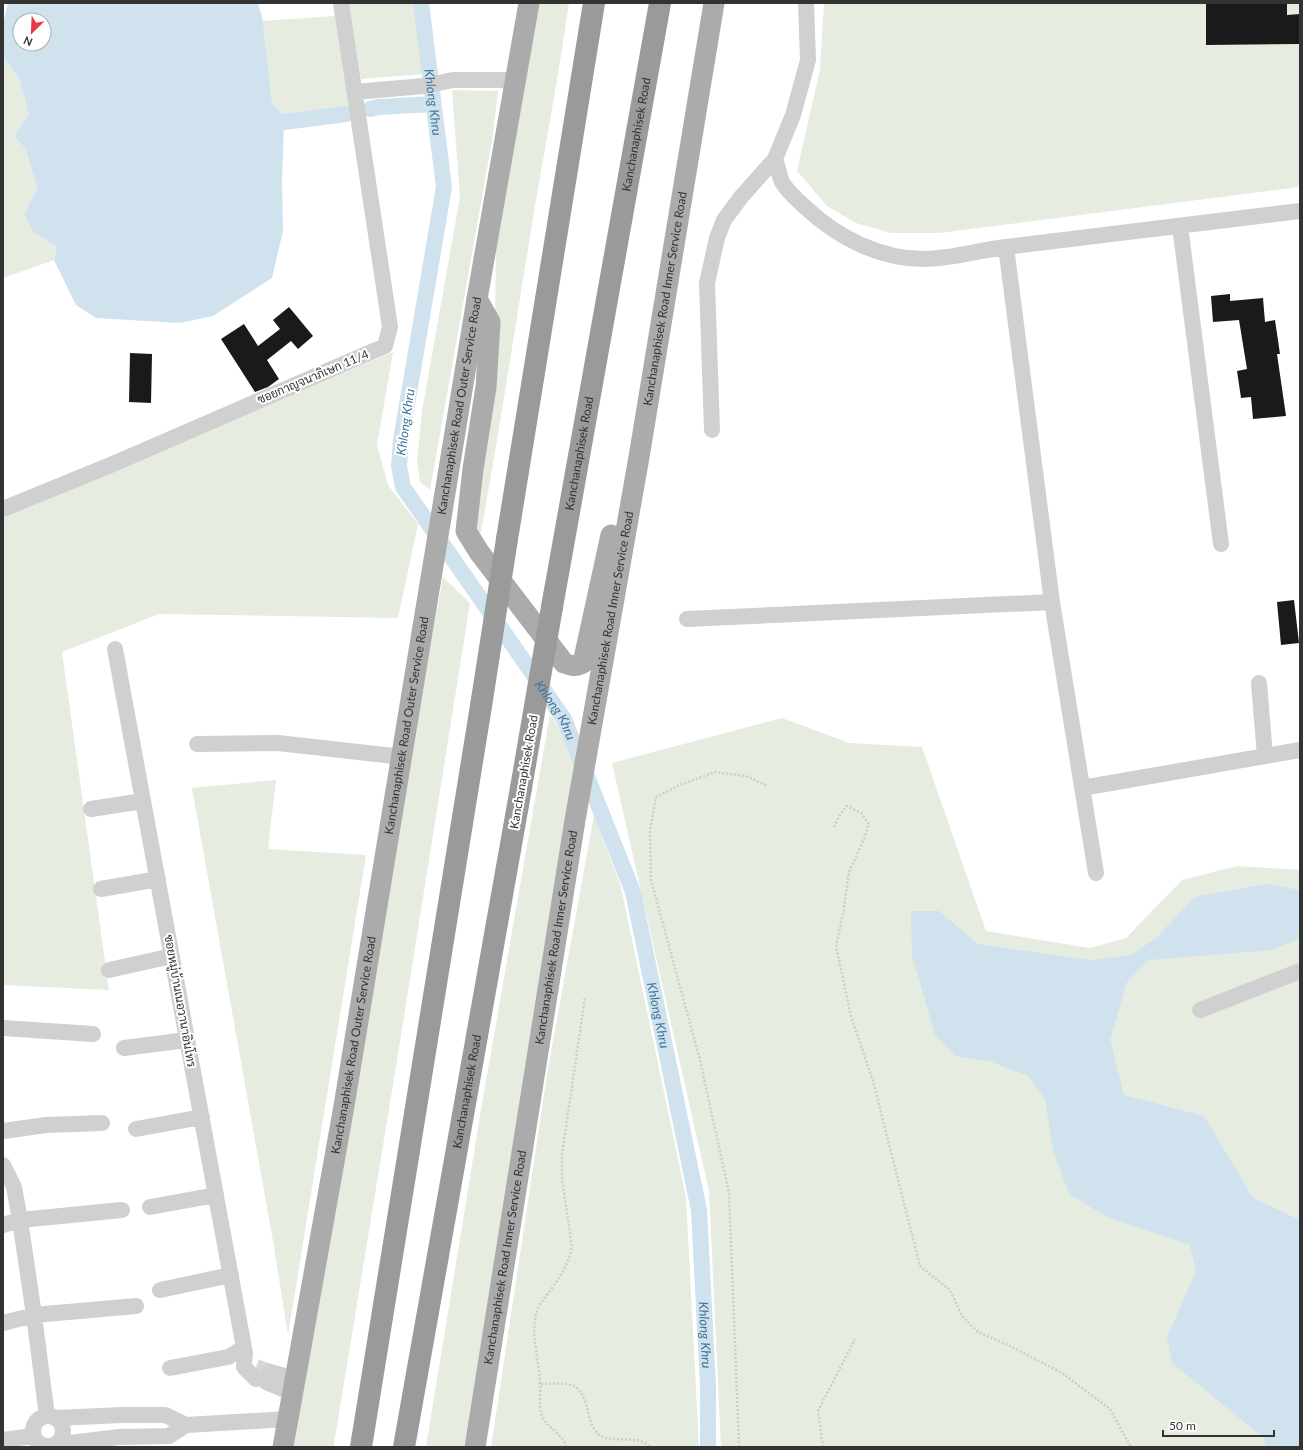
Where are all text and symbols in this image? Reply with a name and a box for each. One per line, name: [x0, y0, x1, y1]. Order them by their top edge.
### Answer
north arrow: [12, 12, 52, 52]
text: N: [21, 34, 34, 49]
water label: Khlong Khru: [421, 68, 446, 137]
street label: Kanchanaphisek Road: [618, 76, 654, 193]
street label: Kanchanaphisek Road Inner Service Road: [640, 190, 690, 407]
street label: Kanchanaphisek Road Outer Service Road: [434, 296, 484, 516]
street label: ซอยกาญจนาภิเษก 11/4: [255, 346, 371, 407]
water label: Khlong Khru: [392, 388, 418, 456]
street label: Kanchanaphisek Road: [561, 395, 597, 511]
street label: Kanchanaphisek Road Inner Service Road: [584, 510, 636, 726]
street label: Kanchanaphisek Road Outer Service Road: [381, 615, 432, 835]
water label: Khlong Khru: [532, 677, 579, 742]
street label: Kanchanaphisek Road: [506, 714, 541, 830]
street label: Kanchanaphisek Road Inner Service Road: [531, 829, 580, 1046]
street label: ซอยหมู่บ้านเนอวานาอินโทร: [160, 933, 200, 1069]
street label: Kanchanaphisek Road Outer Service Road: [328, 935, 379, 1155]
water label: Khlong Khru: [644, 981, 673, 1050]
street label: Kanchanaphisek Road: [449, 1033, 484, 1150]
street label: Kanchanaphisek Road Inner Service Road: [480, 1149, 529, 1365]
water label: Khlong Khru: [696, 1301, 715, 1369]
scale bar: [1163, 1412, 1274, 1438]
text: 50 m: [1169, 1418, 1196, 1433]

